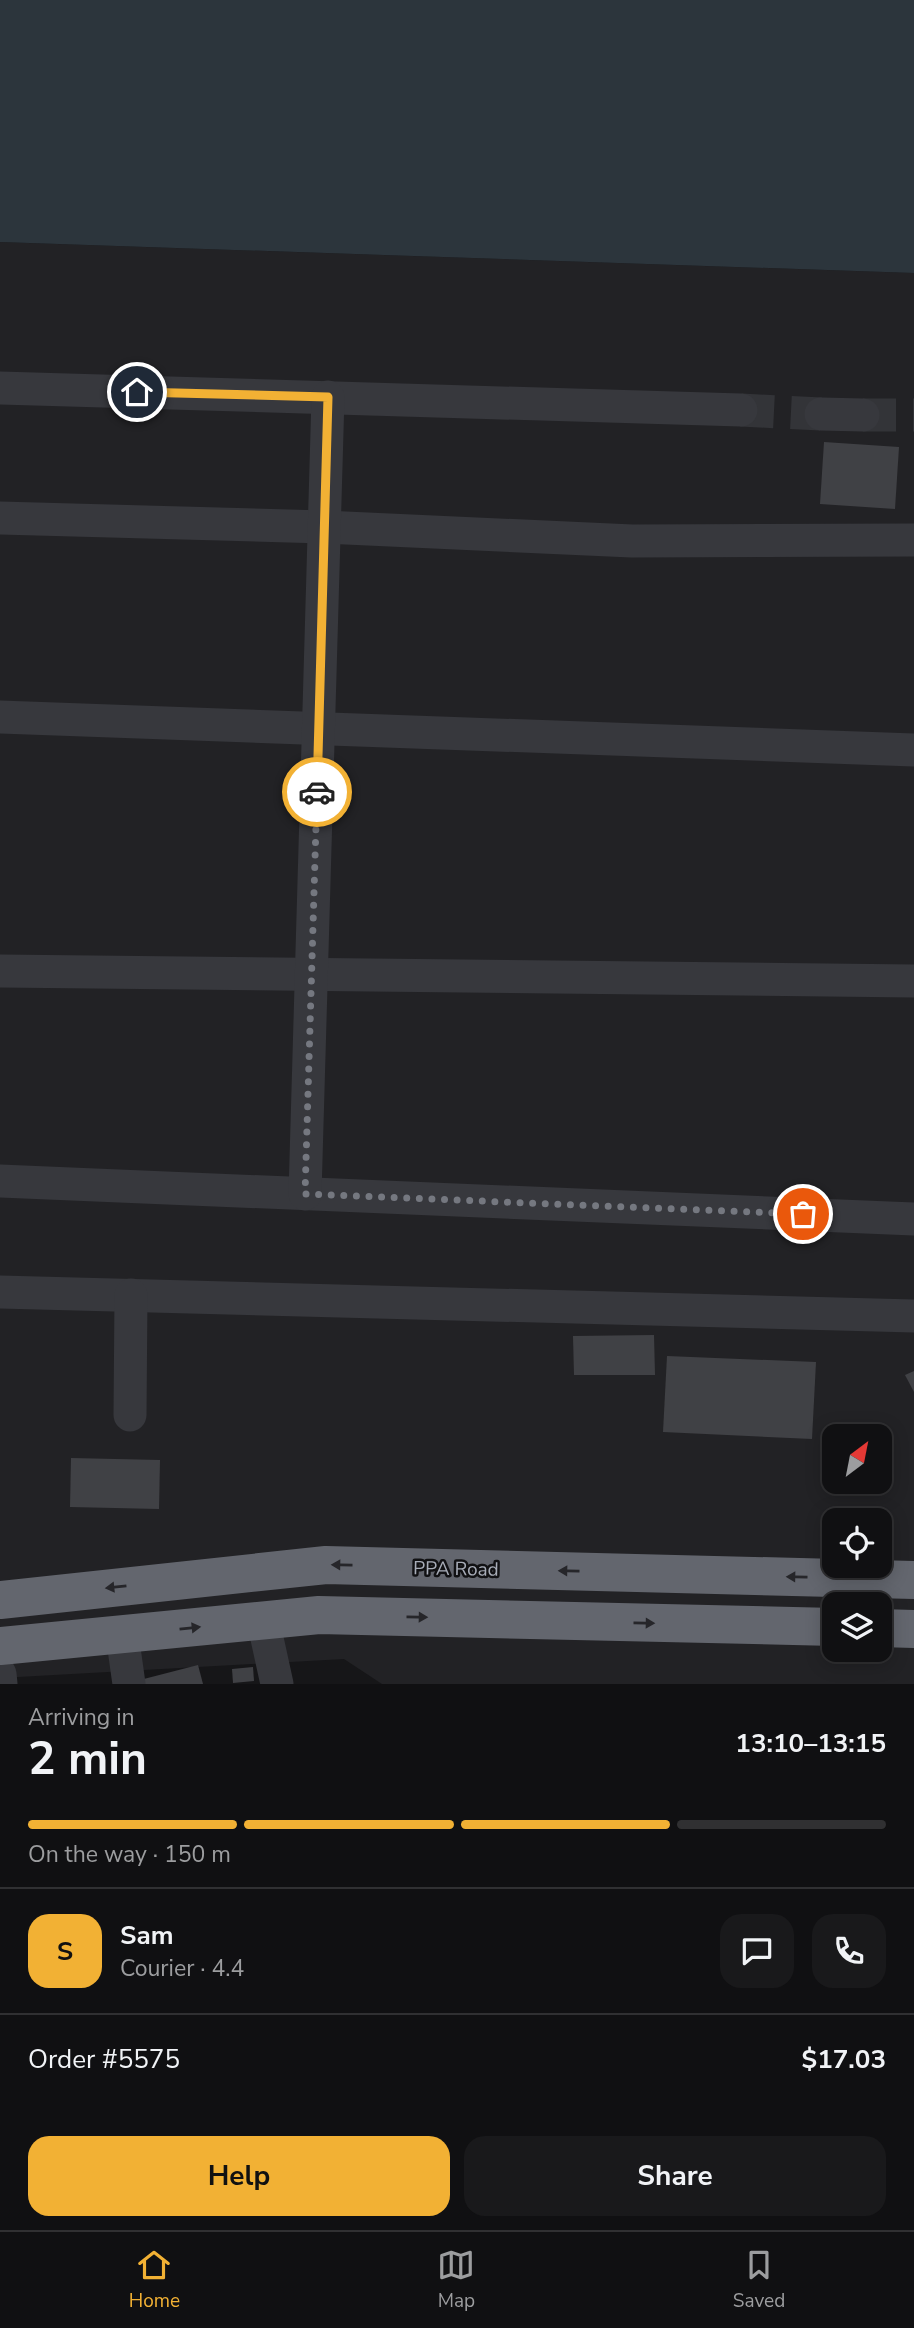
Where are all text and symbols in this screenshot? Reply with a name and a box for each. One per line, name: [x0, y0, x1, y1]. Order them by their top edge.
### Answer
pin: [107, 362, 167, 422]
icon: home: [118, 373, 156, 411]
courier: [282, 757, 352, 827]
icon: car: [298, 773, 336, 811]
pin: [773, 1184, 833, 1244]
icon: bag: [784, 1195, 822, 1233]
north arrow: [822, 1424, 892, 1494]
map controls: [822, 1424, 892, 1662]
button: locate: [822, 1508, 892, 1578]
street label: PPA Road: [413, 1555, 499, 1583]
one-way arrow: [331, 1560, 353, 1571]
one-way arrow: [558, 1565, 580, 1577]
one-way arrow: [786, 1571, 808, 1583]
one-way arrow: [104, 1582, 126, 1593]
button: layers: [822, 1592, 892, 1662]
one-way arrow: [406, 1612, 428, 1623]
one-way arrow: [633, 1617, 655, 1628]
one-way arrow: [179, 1622, 201, 1633]
text: Arriving in: [28, 1702, 135, 1733]
text: 13:10–13:15: [735, 1726, 886, 1761]
text: 2 min: [28, 1727, 147, 1790]
text: On the way · 150 m: [28, 1839, 231, 1870]
button: chat: [720, 1914, 794, 1988]
button: phone: [812, 1914, 886, 1988]
text: Sam: [120, 1918, 173, 1953]
text: S: [57, 1934, 73, 1969]
text: Courier · 4.4: [120, 1953, 244, 1984]
text: Order #5575: [28, 2042, 180, 2077]
text: $17.03: [802, 2042, 886, 2077]
button: Help: [28, 2136, 450, 2216]
button: Share: [464, 2136, 886, 2216]
tab: Home: [129, 2246, 180, 2314]
tab: Map: [437, 2246, 475, 2314]
tab: Saved: [733, 2246, 785, 2314]

